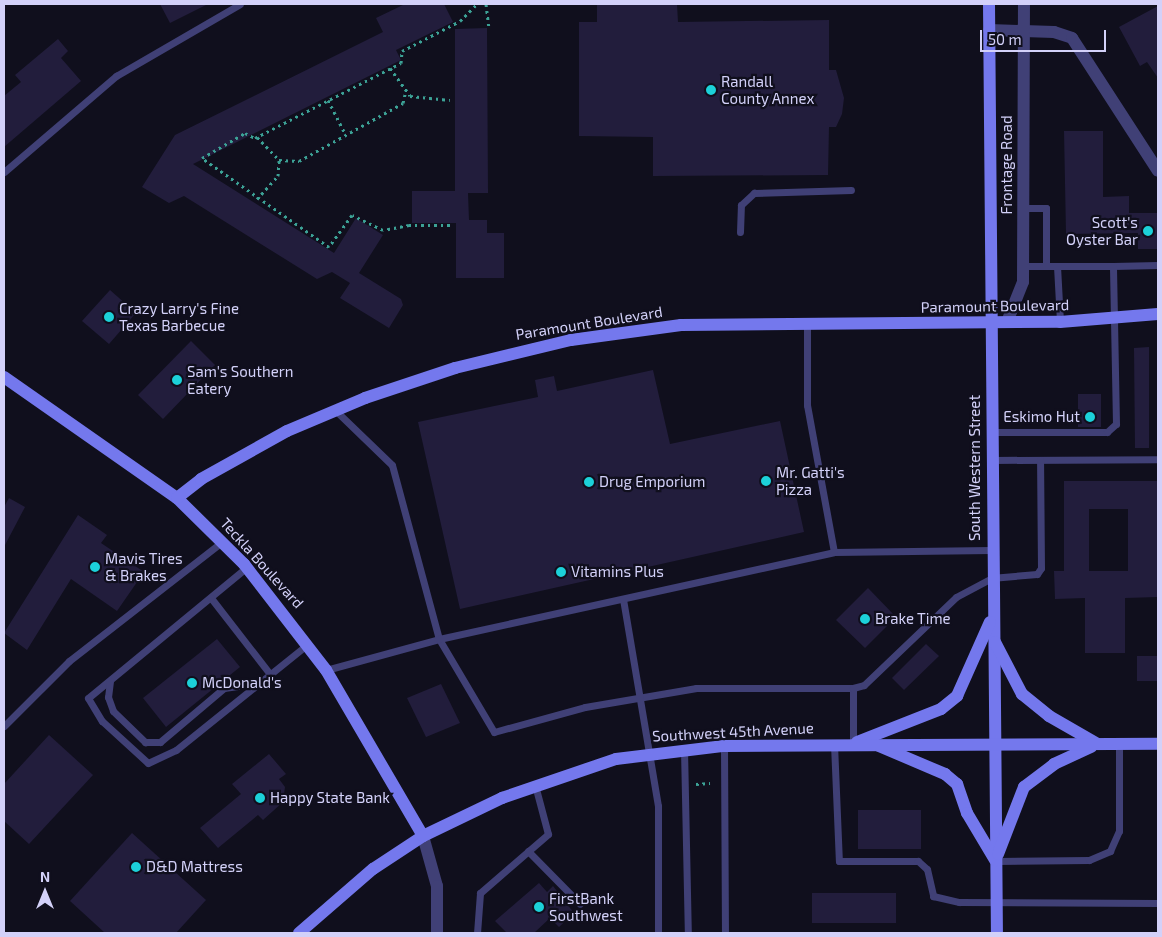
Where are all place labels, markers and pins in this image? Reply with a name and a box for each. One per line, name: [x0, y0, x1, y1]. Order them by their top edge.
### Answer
place label: Randall County Annex: [721, 72, 815, 107]
marker: Randall County Annex: [705, 84, 717, 96]
place label: Scott's Oyster Bar: [1066, 213, 1138, 248]
marker: Scott's Oyster Bar: [1142, 225, 1154, 237]
place label: Crazy Larry's Fine Texas Barbecue: [119, 299, 239, 334]
marker: Crazy Larry's Fine Texas Barbecue: [103, 311, 115, 323]
place label: Sam's Southern Eatery: [187, 362, 293, 397]
marker: Sam's Southern Eatery: [171, 374, 183, 386]
place label: Eskimo Hut: [1003, 408, 1080, 426]
marker: Eskimo Hut: [1084, 411, 1096, 423]
place label: Mr. Gatti's Pizza: [776, 463, 845, 498]
place label: Drug Emporium: [599, 473, 705, 491]
marker: Mr. Gatti's Pizza: [760, 475, 772, 487]
marker: Drug Emporium: [583, 476, 595, 488]
place label: Mavis Tires & Brakes: [105, 549, 183, 584]
marker: Mavis Tires & Brakes: [89, 561, 101, 573]
place label: Vitamins Plus: [571, 563, 664, 581]
marker: Vitamins Plus: [555, 566, 567, 578]
place label: Brake Time: [875, 610, 951, 628]
marker: Brake Time: [859, 613, 871, 625]
place label: McDonald's: [202, 674, 282, 692]
marker: McDonald's: [186, 677, 198, 689]
place label: Happy State Bank: [270, 789, 390, 807]
marker: Happy State Bank: [254, 792, 266, 804]
place label: D&D Mattress: [146, 858, 243, 876]
marker: D&D Mattress: [130, 861, 142, 873]
place label: FirstBank Southwest: [549, 889, 623, 924]
marker: FirstBank Southwest: [533, 901, 545, 913]

